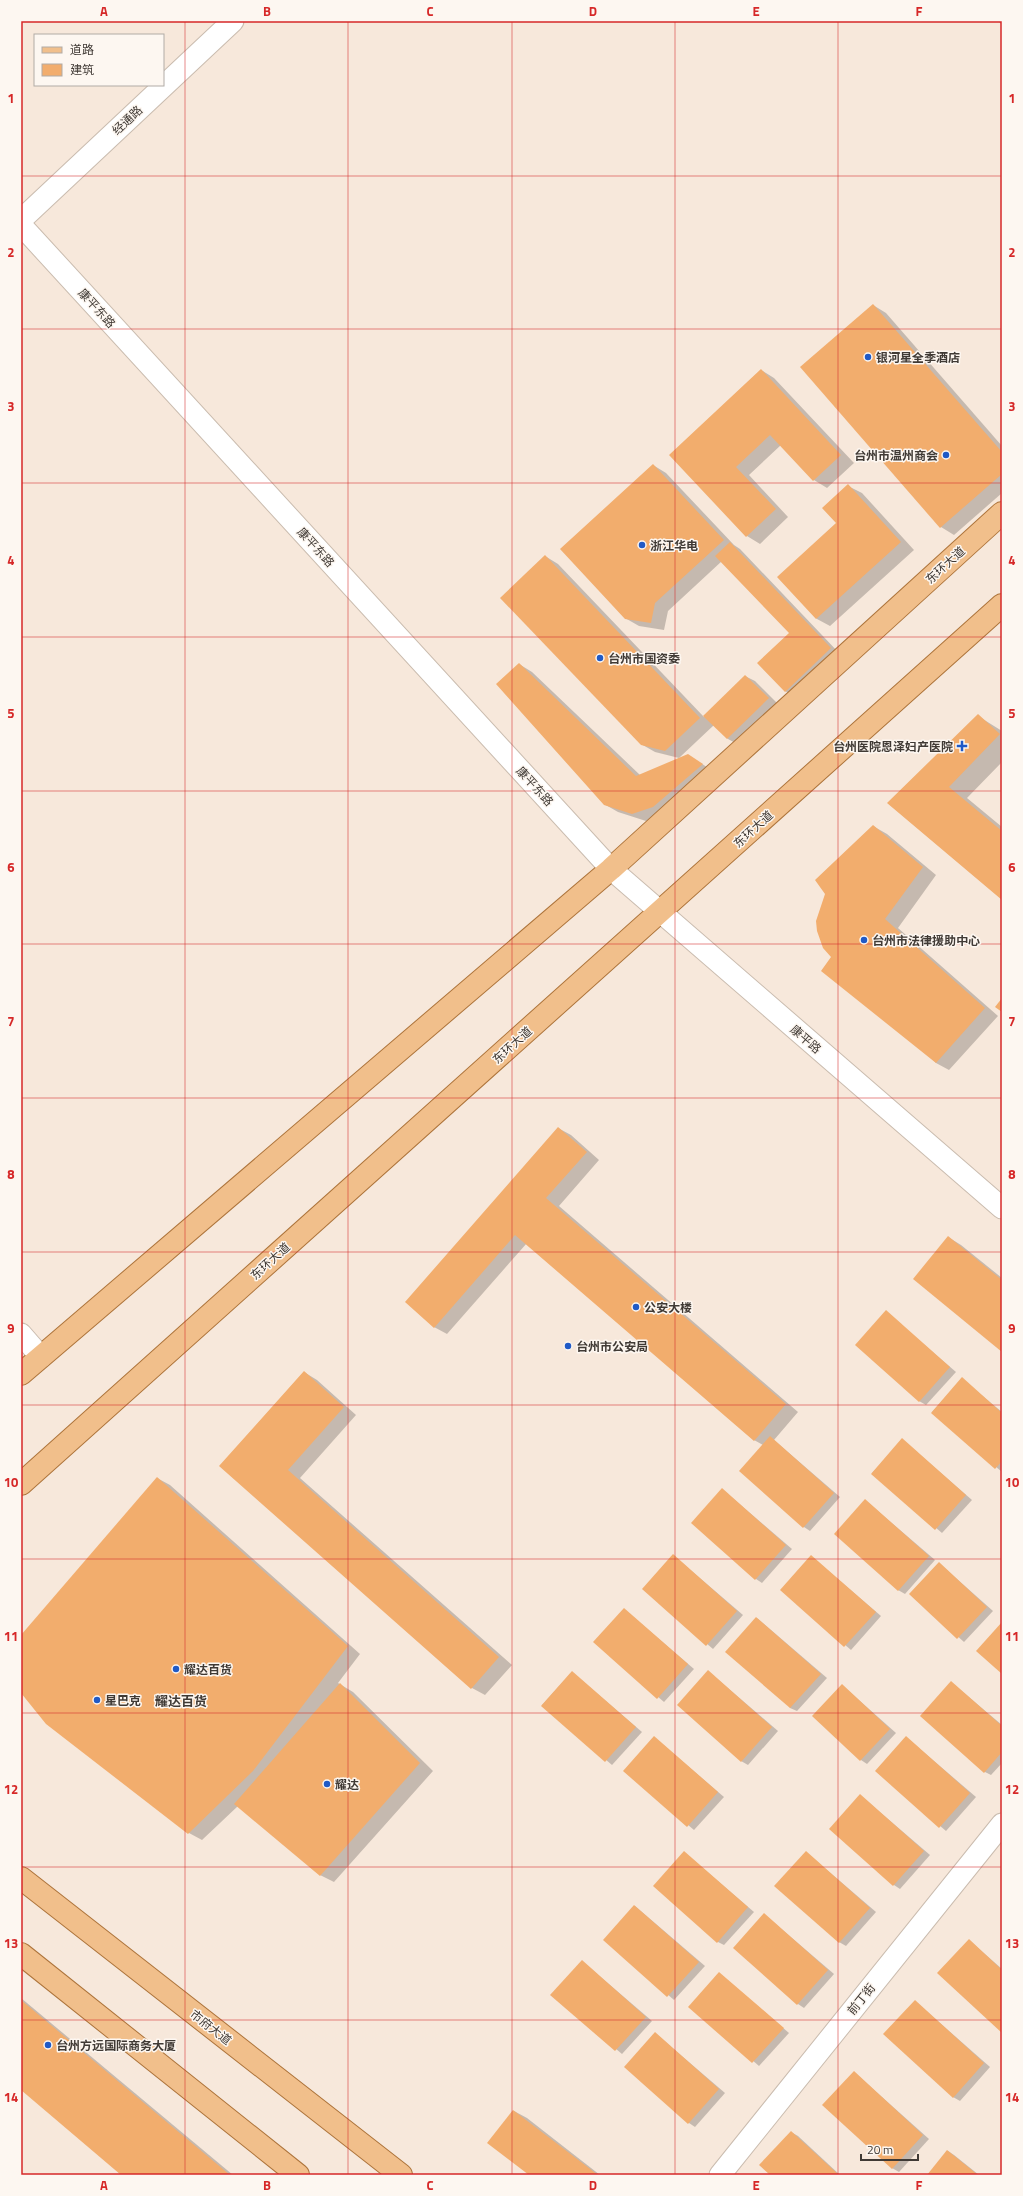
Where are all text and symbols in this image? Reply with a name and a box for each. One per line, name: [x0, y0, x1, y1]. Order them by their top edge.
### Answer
text: A: [100, 1, 108, 21]
text: B: [263, 1, 271, 21]
text: C: [426, 1, 434, 21]
text: D: [589, 1, 597, 21]
text: E: [752, 1, 760, 21]
text: F: [916, 1, 923, 21]
legend: [34, 34, 164, 86]
text: 道路: [70, 40, 94, 59]
text: 建筑: [70, 60, 94, 79]
text: 1: [7, 88, 15, 108]
text: 1: [1008, 88, 1016, 108]
street label: 经通路: [107, 101, 147, 139]
text: 2: [7, 242, 15, 262]
text: 2: [1008, 242, 1016, 262]
street label: 康平东路: [74, 284, 120, 332]
place label: 银河星全季酒店: [876, 348, 960, 367]
marker: 银河星全季酒店: [863, 352, 873, 362]
text: 3: [7, 396, 15, 416]
text: 3: [1008, 396, 1016, 416]
place label: 台州市温州商会: [854, 446, 938, 465]
marker: 台州市温州商会: [941, 450, 951, 460]
street label: 康平东路: [293, 523, 339, 571]
place label: 浙江华电: [650, 536, 698, 555]
marker: 浙江华电: [637, 540, 647, 550]
street label: 东环大道: [921, 542, 969, 588]
text: 4: [7, 550, 15, 570]
text: 4: [1008, 550, 1016, 570]
place label: 台州市国资委: [608, 649, 680, 668]
marker: 台州市国资委: [595, 653, 605, 663]
text: 5: [7, 703, 15, 723]
text: 5: [1008, 703, 1016, 723]
place label: 台州医院恩泽妇产医院: [833, 737, 953, 756]
marker: 台州医院恩泽妇产医院: [956, 740, 968, 752]
street label: 康平东路: [512, 762, 558, 810]
street label: 东环大道: [729, 806, 777, 852]
text: 6: [7, 857, 15, 877]
text: 6: [1008, 857, 1016, 877]
place label: 台州市法律援助中心: [872, 931, 980, 950]
marker: 台州市法律援助中心: [859, 935, 869, 945]
text: 7: [7, 1011, 15, 1031]
text: 7: [1008, 1011, 1016, 1031]
street label: 康平路: [786, 1020, 826, 1058]
street label: 东环大道: [488, 1022, 536, 1068]
text: 8: [7, 1164, 15, 1184]
text: 8: [1008, 1164, 1016, 1184]
street label: 东环大道: [246, 1238, 294, 1284]
place label: 公安大楼: [644, 1298, 692, 1317]
marker: 公安大楼: [631, 1302, 641, 1312]
text: 9: [7, 1318, 15, 1338]
text: 9: [1008, 1318, 1016, 1338]
place label: 台州市公安局: [576, 1337, 648, 1356]
marker: 台州市公安局: [563, 1341, 573, 1351]
text: 10: [4, 1472, 18, 1492]
text: 10: [1005, 1472, 1019, 1492]
text: 11: [4, 1626, 18, 1646]
text: 11: [1005, 1626, 1019, 1646]
place label: 耀达百货: [184, 1660, 232, 1679]
marker: 耀达百货: [171, 1664, 181, 1674]
place label: 星巴克: [105, 1691, 141, 1710]
district label: 耀达百货: [155, 1691, 207, 1711]
marker: 星巴克: [92, 1695, 102, 1705]
place label: 耀达: [335, 1775, 359, 1794]
text: 12: [4, 1779, 18, 1799]
marker: 耀达: [322, 1779, 332, 1789]
text: 12: [1005, 1779, 1019, 1799]
text: 13: [4, 1933, 18, 1953]
text: 13: [1005, 1933, 1019, 1953]
street label: 前丁街: [842, 1979, 880, 2019]
street label: 市府大道: [186, 2005, 236, 2049]
place label: 台州方远国际商务大厦: [56, 2036, 176, 2055]
marker: 台州方远国际商务大厦: [43, 2040, 53, 2050]
text: 14: [4, 2087, 18, 2107]
text: 14: [1005, 2087, 1019, 2107]
scale bar: [861, 2136, 918, 2162]
text: 20 m: [867, 2140, 893, 2159]
text: A: [100, 2175, 108, 2195]
text: B: [263, 2175, 271, 2195]
text: C: [426, 2175, 434, 2195]
text: D: [589, 2175, 597, 2195]
text: E: [752, 2175, 760, 2195]
text: F: [916, 2175, 923, 2195]

